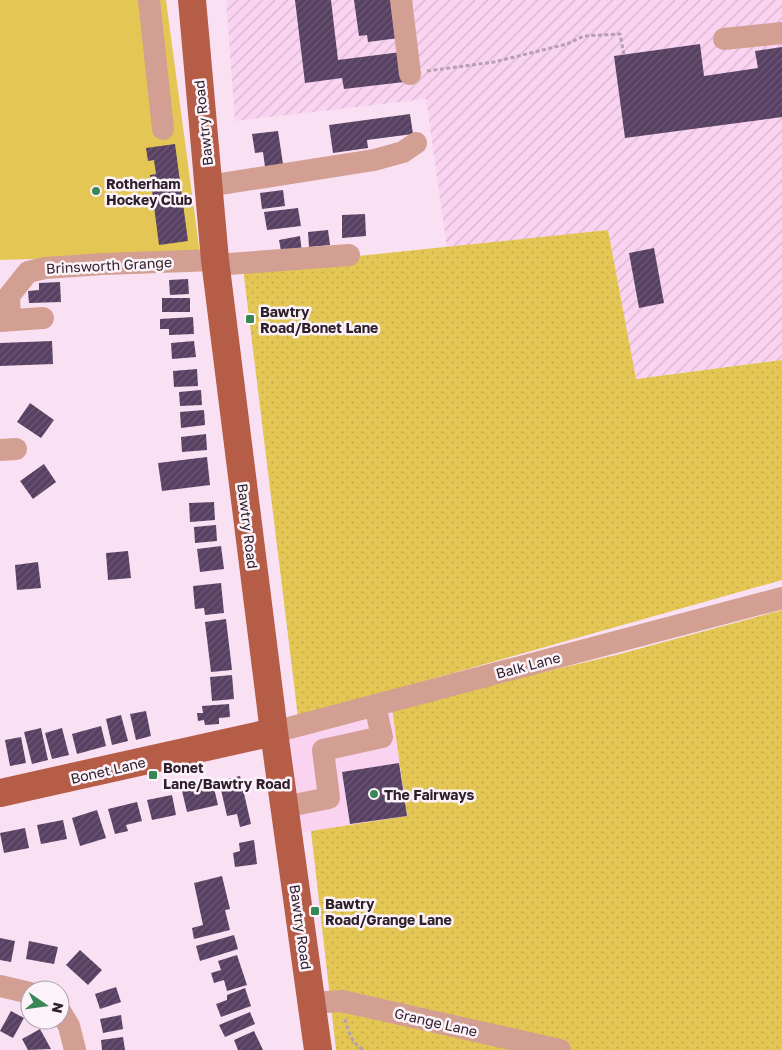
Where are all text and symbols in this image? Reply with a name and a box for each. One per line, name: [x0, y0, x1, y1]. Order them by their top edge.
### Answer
street label: Bawtry Road: [190, 79, 216, 167]
place label: Rotherham Hockey Club: [106, 175, 193, 208]
marker: Rotherham Hockey Club: [90, 185, 102, 197]
street label: Brinsworth Grange: [46, 253, 172, 277]
place label: Bawtry Road/Bonet Lane: [260, 303, 378, 336]
marker: Bawtry Road/Bonet Lane: [244, 313, 256, 325]
street label: Bawtry Road: [234, 482, 262, 570]
street label: Balk Lane: [494, 648, 562, 682]
street label: Bonet Lane: [69, 753, 147, 787]
place label: Bonet Lane/Bawtry Road: [163, 759, 290, 792]
marker: Bonet Lane/Bawtry Road: [147, 769, 159, 781]
place label: The Fairways: [384, 786, 475, 803]
marker: The Fairways: [368, 788, 380, 800]
street label: Bawtry Road: [287, 883, 315, 971]
place label: Bawtry Road/Grange Lane: [325, 895, 452, 928]
marker: Bawtry Road/Grange Lane: [309, 905, 321, 917]
north arrow: [20, 980, 70, 1030]
text: N: [49, 1001, 68, 1015]
street label: Grange Lane: [393, 1004, 479, 1040]

